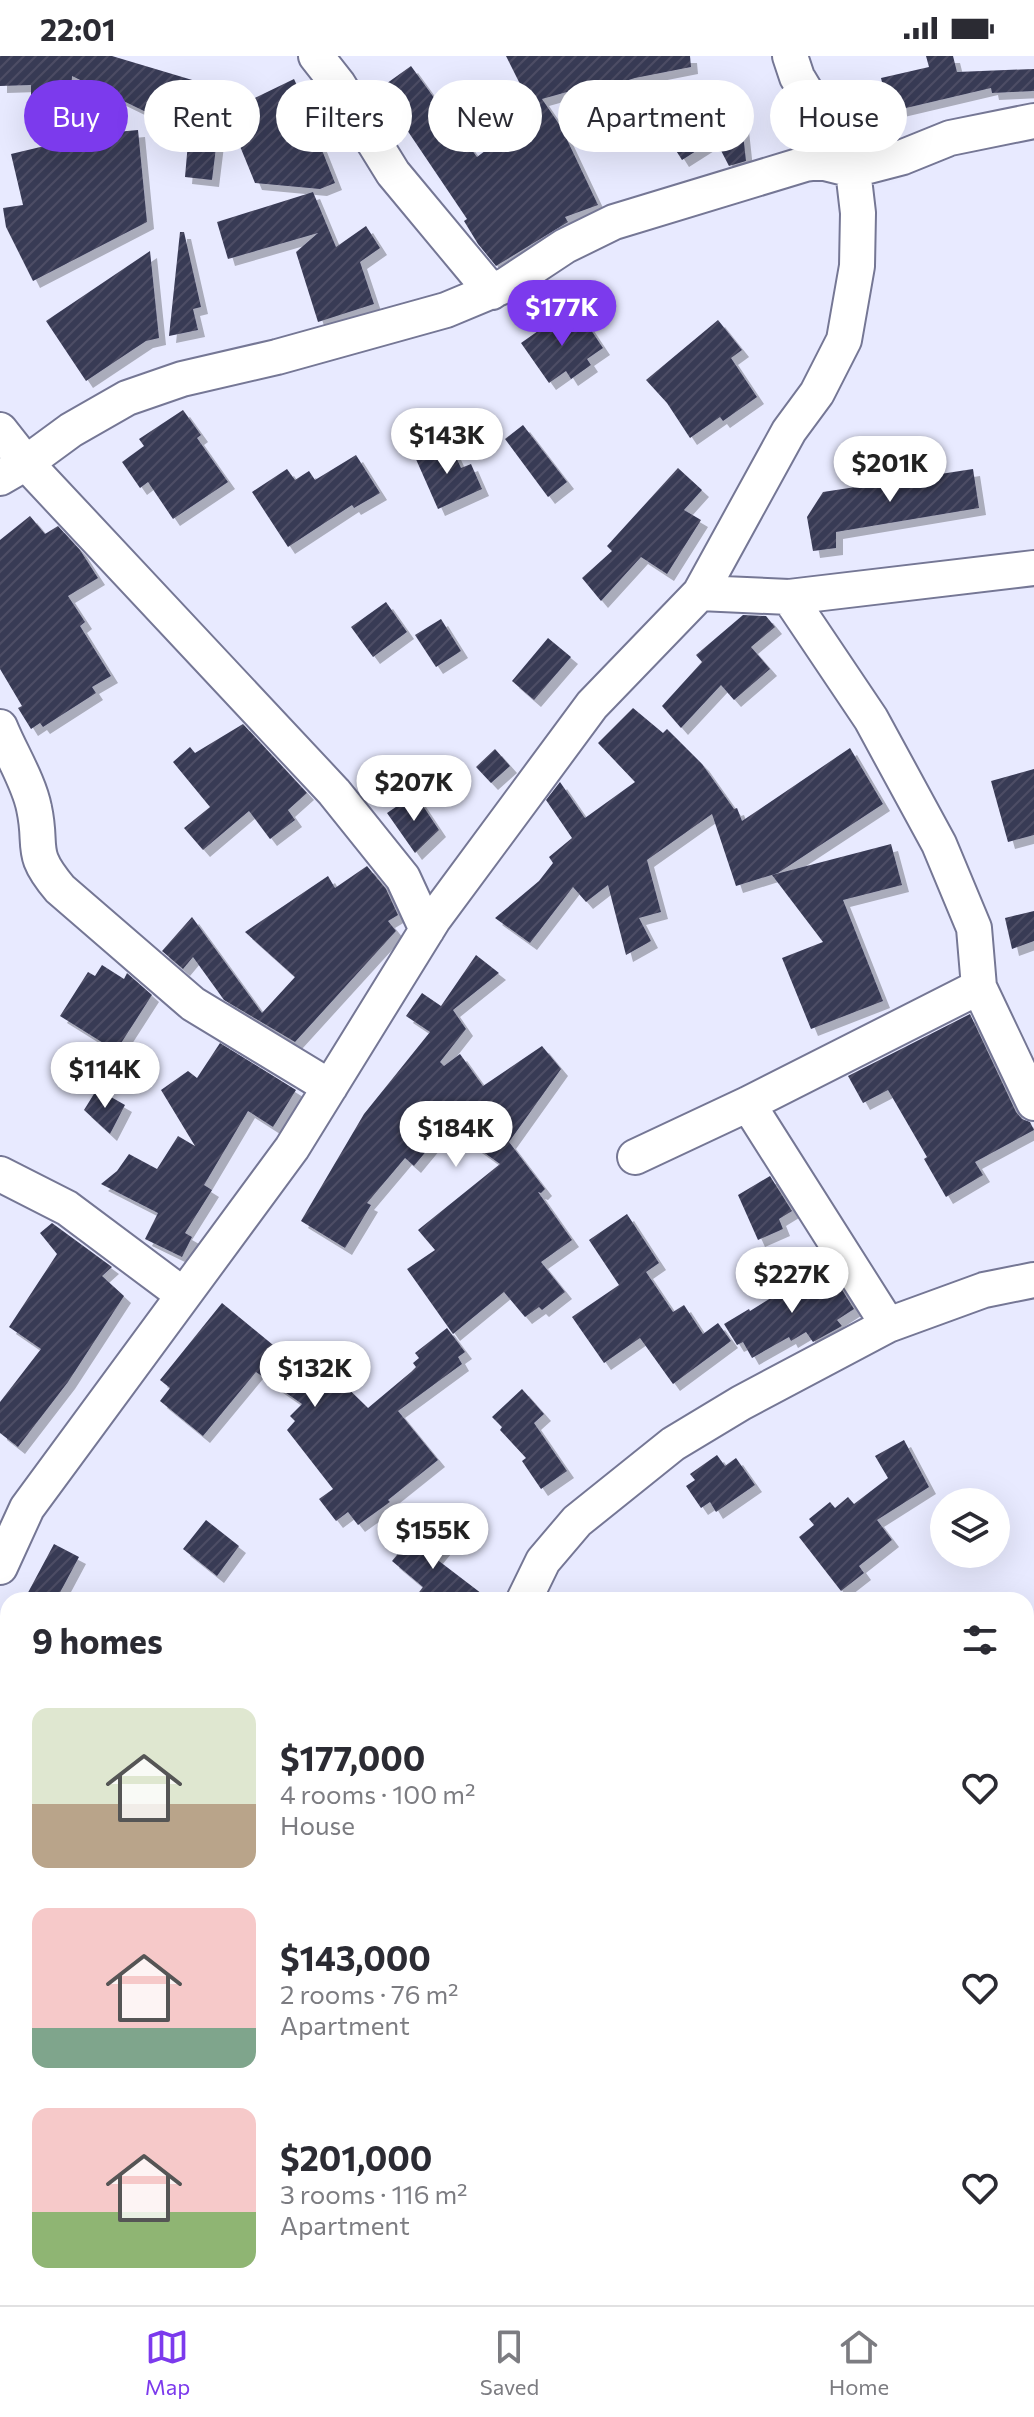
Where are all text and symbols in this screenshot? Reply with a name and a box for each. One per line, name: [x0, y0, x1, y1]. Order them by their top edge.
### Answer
text: 22:01: [40, 10, 116, 47]
chip: Buy: [24, 80, 128, 152]
chip: Rent: [144, 80, 260, 152]
chip: Filters: [276, 80, 412, 152]
chip: New: [428, 80, 542, 152]
chip: Apartment: [558, 80, 754, 152]
chip: House: [770, 80, 907, 152]
pin: $177K: [506, 280, 618, 348]
text: $177K: [525, 290, 599, 321]
pin: $143K: [391, 408, 503, 476]
text: $143K: [409, 418, 485, 449]
pin: $201K: [834, 436, 946, 504]
text: $201K: [852, 446, 928, 477]
pin: $207K: [358, 755, 470, 823]
text: $207K: [374, 765, 454, 796]
pin: $114K: [49, 1042, 161, 1110]
text: $114K: [69, 1052, 141, 1083]
pin: $184K: [400, 1101, 512, 1169]
text: $184K: [418, 1111, 494, 1142]
pin: $227K: [736, 1247, 848, 1315]
text: $227K: [754, 1257, 830, 1288]
pin: $132K: [259, 1341, 371, 1409]
text: $132K: [278, 1351, 352, 1382]
map controls: [930, 1488, 1010, 1568]
button: layers: [930, 1488, 1010, 1568]
pin: $155K: [377, 1503, 489, 1571]
text: $155K: [395, 1513, 471, 1544]
icon: filters: [958, 1618, 1002, 1662]
text: 9 homes: [32, 1619, 163, 1661]
text: $177,000: [280, 1736, 425, 1778]
icon: home: [96, 1740, 192, 1836]
icon: heart: [958, 1766, 1002, 1810]
text: 4 rooms · 100 m²: [280, 1778, 475, 1809]
text: House: [280, 1809, 355, 1840]
text: $143,000: [280, 1936, 431, 1978]
icon: home: [96, 1940, 192, 2036]
icon: heart: [958, 1966, 1002, 2010]
text: 2 rooms · 76 m²: [280, 1978, 459, 2009]
text: Apartment: [280, 2009, 410, 2040]
text: $201,000: [280, 2136, 432, 2178]
icon: home: [96, 2140, 192, 2236]
icon: heart: [958, 2166, 1002, 2210]
text: 3 rooms · 116 m²: [280, 2178, 468, 2209]
text: Apartment: [280, 2209, 410, 2240]
tab: Map: [145, 2325, 190, 2400]
tab: Saved: [480, 2325, 539, 2400]
tab: Home: [829, 2325, 889, 2400]

